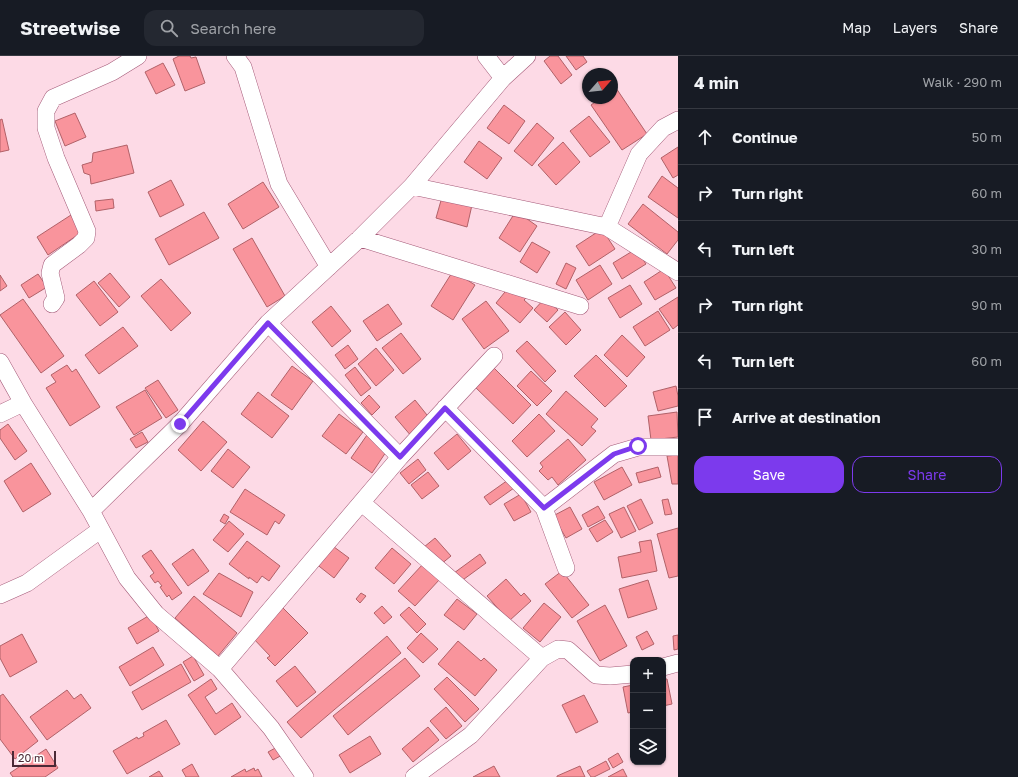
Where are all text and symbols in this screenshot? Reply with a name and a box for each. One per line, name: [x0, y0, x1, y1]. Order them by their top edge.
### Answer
search box: [144, 10, 424, 46]
text: Streetwise: [20, 16, 120, 39]
icon: search: [158, 17, 180, 39]
text: Search here: [190, 19, 276, 37]
text: Map: [842, 19, 871, 36]
text: Layers: [893, 19, 937, 36]
text: Share: [959, 19, 998, 36]
north arrow: [582, 68, 618, 104]
text: 4 min: [694, 72, 739, 93]
text: Walk · 290 m: [923, 74, 1002, 90]
icon: ahead: [694, 126, 716, 148]
text: Continue: [732, 128, 798, 146]
text: 50 m: [972, 129, 1002, 145]
icon: right: [694, 182, 716, 204]
text: Turn right: [732, 184, 803, 202]
text: 60 m: [971, 185, 1002, 201]
icon: left: [694, 238, 716, 260]
text: Turn left: [732, 240, 794, 258]
text: 30 m: [972, 241, 1002, 257]
icon: right: [694, 294, 716, 316]
text: Turn right: [732, 296, 803, 314]
text: 90 m: [971, 297, 1002, 313]
icon: left: [694, 350, 716, 372]
text: Turn left: [732, 352, 794, 370]
text: 60 m: [971, 353, 1002, 369]
icon: arrive: [694, 406, 716, 428]
text: Arrive at destination: [732, 408, 881, 426]
route end: [171, 415, 189, 433]
route start: [629, 437, 647, 455]
button: Save: [694, 456, 844, 493]
button: Share: [852, 456, 1002, 493]
map controls: [630, 657, 666, 765]
button: +: [630, 657, 666, 693]
button: −: [630, 693, 666, 729]
button: layers: [630, 729, 666, 765]
scale bar: [12, 749, 56, 768]
text: 20 m: [18, 751, 44, 764]

